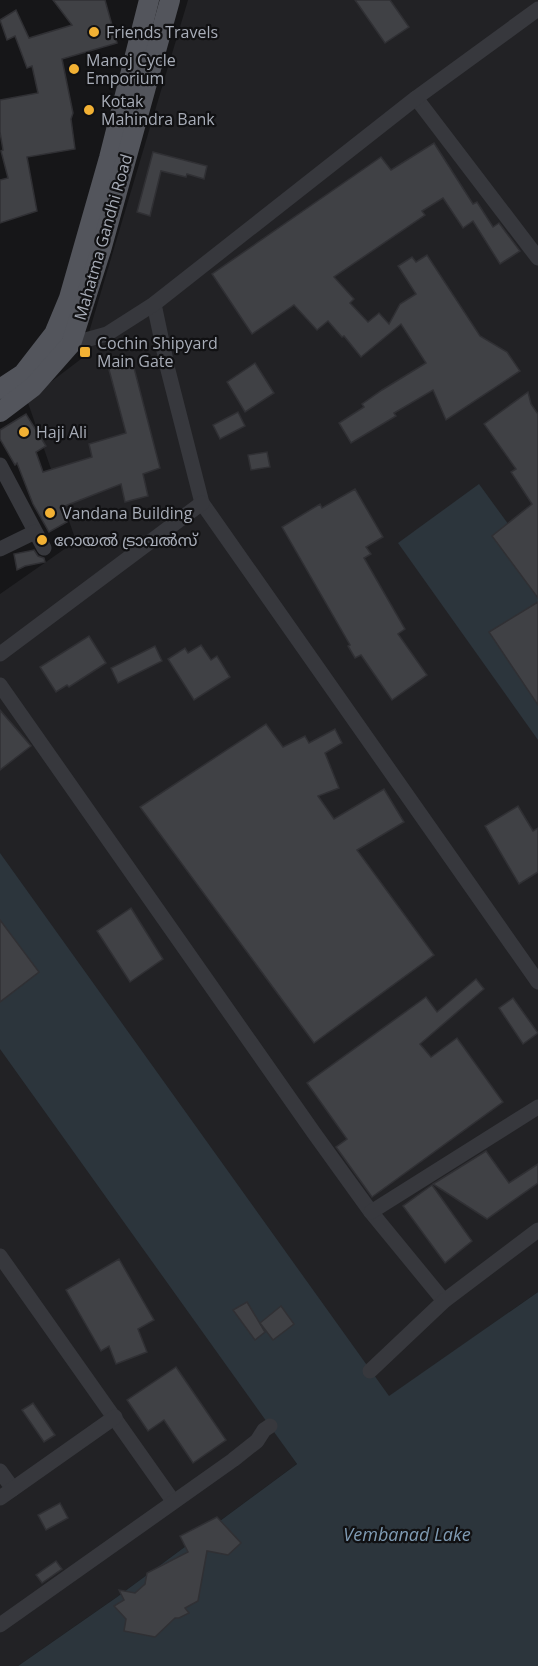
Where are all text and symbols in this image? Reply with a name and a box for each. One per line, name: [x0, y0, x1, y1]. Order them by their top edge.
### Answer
place label: Friends Travels: [106, 21, 218, 43]
marker: Friends Travels: [87, 25, 101, 39]
place label: Manoj Cycle Emporium: [86, 49, 176, 89]
marker: Manoj Cycle Emporium: [67, 62, 81, 76]
place label: Kotak Mahindra Bank: [101, 90, 215, 130]
marker: Kotak Mahindra Bank: [82, 103, 96, 117]
street label: Mahatma Gandhi Road: [69, 151, 137, 323]
place label: Cochin Shipyard Main Gate: [97, 332, 218, 372]
marker: Cochin Shipyard Main Gate: [78, 345, 92, 359]
place label: Haji Ali: [36, 421, 87, 443]
marker: Haji Ali: [17, 425, 31, 439]
place label: Vandana Building: [62, 502, 193, 524]
marker: Vandana Building: [43, 506, 57, 520]
place label: റോയൽ ട്രാവൽസ്: [54, 529, 199, 551]
marker: റോയൽ ട്രാവൽസ്: [35, 533, 49, 547]
water label: Vembanad Lake: [343, 1522, 471, 1546]

